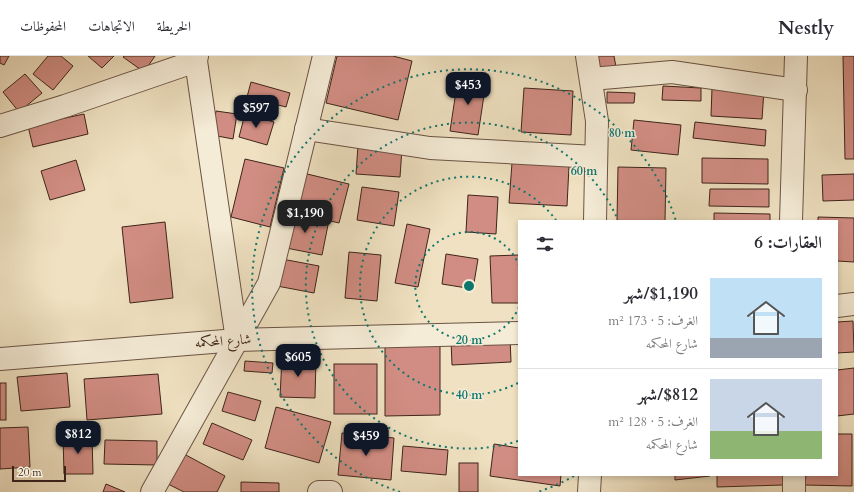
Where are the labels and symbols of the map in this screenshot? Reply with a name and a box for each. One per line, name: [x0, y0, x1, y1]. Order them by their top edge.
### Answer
pin: $453: [444, 72, 492, 106]
pin: $597: [232, 95, 280, 129]
text: 80 m: [609, 125, 636, 141]
text: 60 m: [571, 163, 598, 179]
pin: $1,190: [272, 200, 338, 234]
centre of rings: [462, 279, 476, 293]
street label: شارع المحكمه: [194, 330, 252, 354]
text: 20 m: [456, 332, 483, 348]
pin: $605: [274, 344, 322, 378]
text: 40 m: [456, 387, 483, 403]
pin: $812: [54, 421, 102, 455]
pin: $459: [342, 423, 390, 457]
scale bar: [12, 464, 66, 483]

